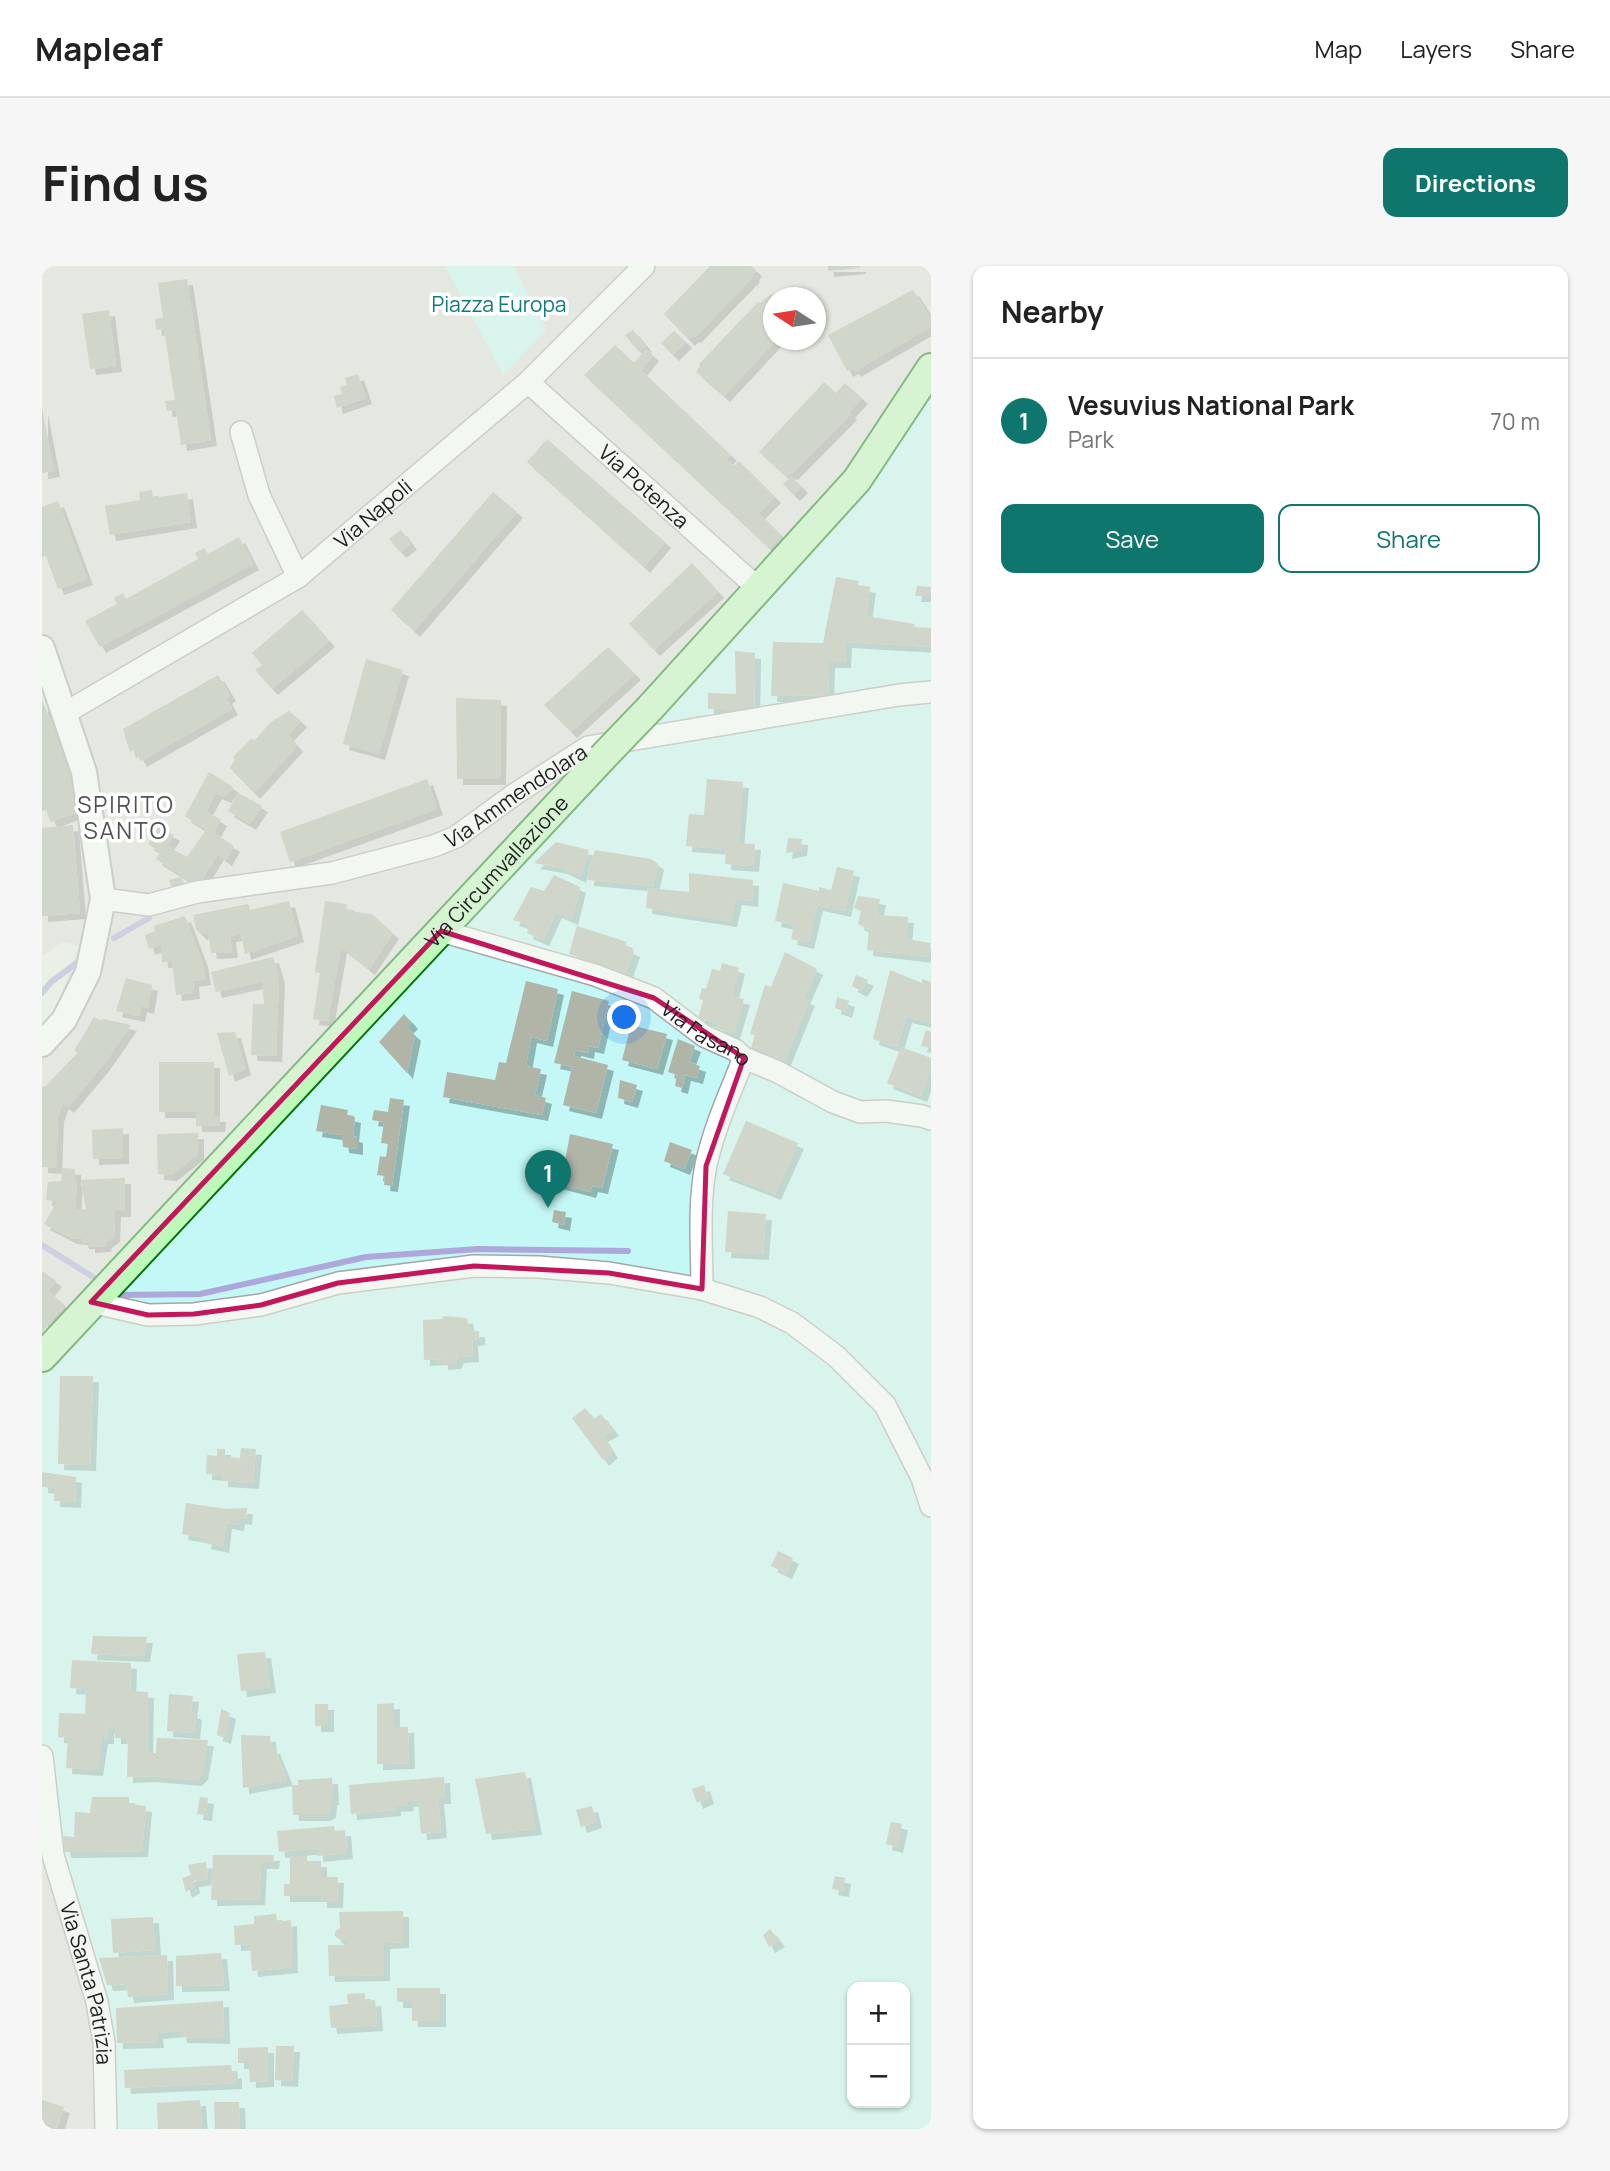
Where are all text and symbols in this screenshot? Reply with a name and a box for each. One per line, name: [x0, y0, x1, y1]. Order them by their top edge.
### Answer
text: Mapleaf: [35, 26, 163, 71]
text: Map: [1315, 32, 1362, 65]
text: Layers: [1400, 32, 1472, 65]
text: Share: [1510, 32, 1575, 65]
button: Directions: [1383, 148, 1568, 217]
text: Find us: [42, 149, 209, 216]
north arrow: [763, 287, 826, 350]
park label: Piazza Europa: [431, 290, 567, 318]
text: Nearby: [1001, 291, 1104, 332]
text: Vesuvius National Park: [1068, 387, 1354, 423]
text: 1: [1019, 405, 1029, 437]
text: 70 m: [1490, 405, 1540, 437]
text: Park: [1068, 423, 1114, 455]
street label: Via Potenza: [593, 438, 695, 534]
street label: Via Napoli: [328, 472, 418, 554]
button: Save: [1001, 504, 1264, 573]
button: Share: [1278, 504, 1540, 573]
street label: Via Ammendolara: [440, 738, 592, 854]
district label: SPIRITO SANTO: [77, 788, 175, 846]
street label: Via Circumvallazione: [418, 789, 574, 953]
street label: Via Fasano: [655, 994, 758, 1072]
your location: [607, 1000, 641, 1034]
pin: 1: [525, 1150, 571, 1208]
street label: Via Santa Patrizia: [54, 1899, 119, 2065]
map controls: [847, 1982, 910, 2108]
button: +: [847, 1982, 910, 2045]
button: −: [847, 2045, 910, 2108]

